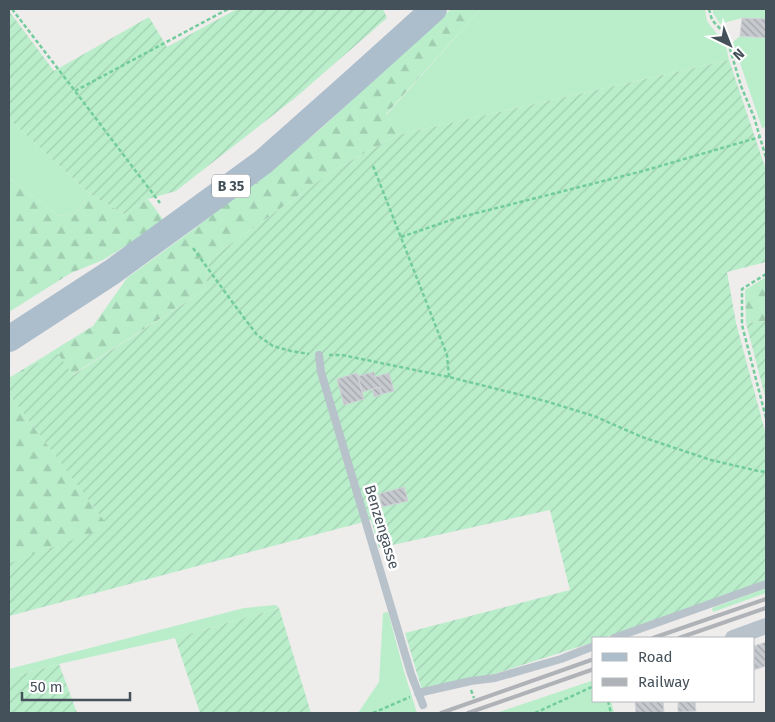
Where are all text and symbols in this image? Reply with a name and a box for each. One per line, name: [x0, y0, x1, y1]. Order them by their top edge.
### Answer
north arrow: [705, 20, 755, 70]
text: N: [729, 45, 748, 64]
road number: B 35: [212, 175, 250, 198]
street label: Benzengasse: [361, 483, 403, 571]
legend: [592, 637, 755, 702]
text: Road: [638, 648, 673, 666]
scale bar: [22, 670, 130, 702]
text: Railway: [638, 673, 690, 691]
text: 50 m: [30, 678, 63, 696]

